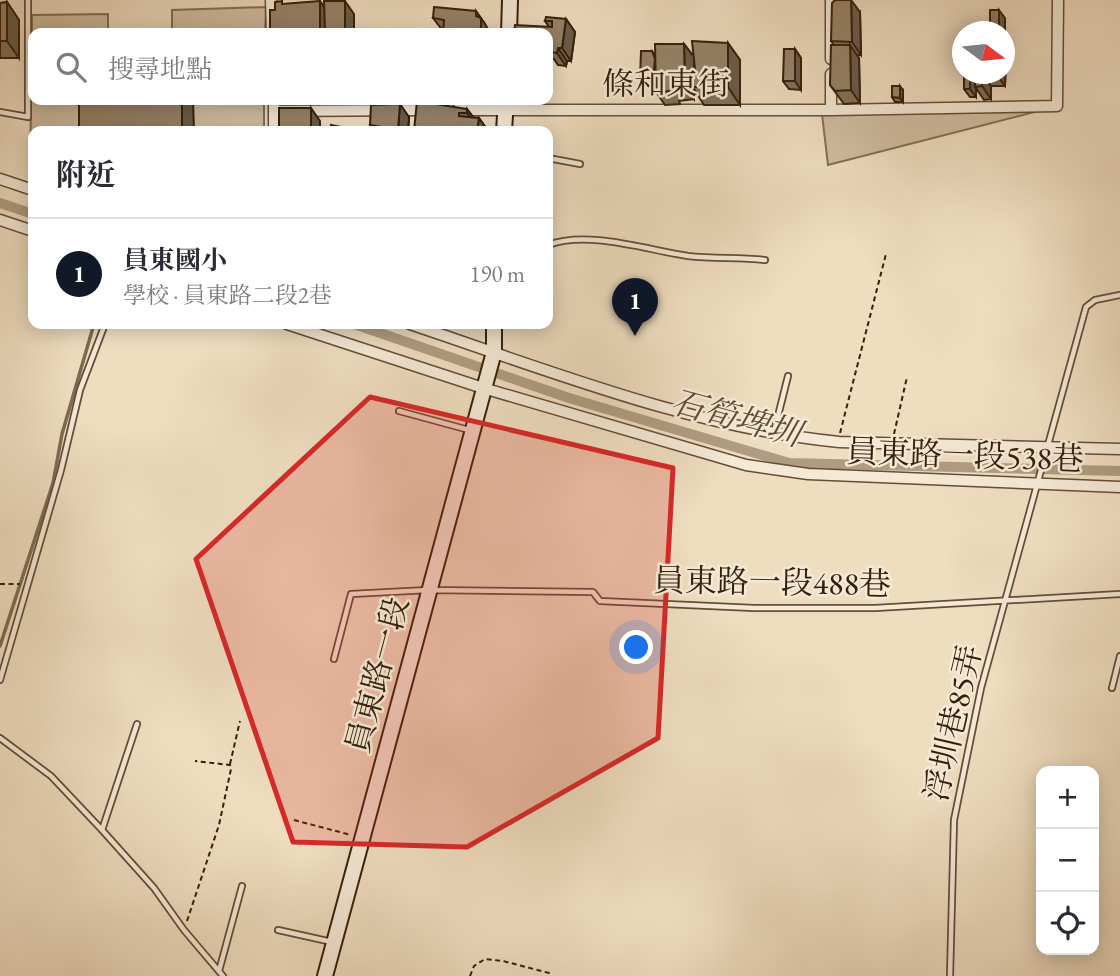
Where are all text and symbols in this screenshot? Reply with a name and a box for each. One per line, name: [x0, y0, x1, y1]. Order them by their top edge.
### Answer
north arrow: [952, 21, 1015, 84]
search box: [28, 28, 553, 105]
icon: search: [52, 48, 90, 86]
text: 搜尋地點: [108, 52, 212, 86]
street label: 條和東街: [602, 63, 730, 105]
text: 附近: [56, 155, 116, 194]
text: 員東國小: [123, 243, 227, 277]
text: 1: [73, 259, 85, 289]
text: 190 m: [469, 259, 525, 289]
pin: 1: [612, 278, 658, 336]
text: 學校 · 員東路二段2巷: [123, 280, 332, 310]
water label: 石筍埤圳: [667, 380, 810, 457]
street label: 員東路一段538巷: [845, 430, 1085, 480]
street label: 員東路一段488巷: [653, 559, 891, 605]
street label: 員東路一段: [336, 592, 418, 758]
your location: [619, 630, 653, 664]
street label: 浮圳巷85弄: [915, 641, 991, 805]
map controls: [1036, 766, 1099, 955]
button: +: [1036, 766, 1099, 829]
button: −: [1036, 829, 1099, 892]
button: locate: [1036, 892, 1099, 955]

